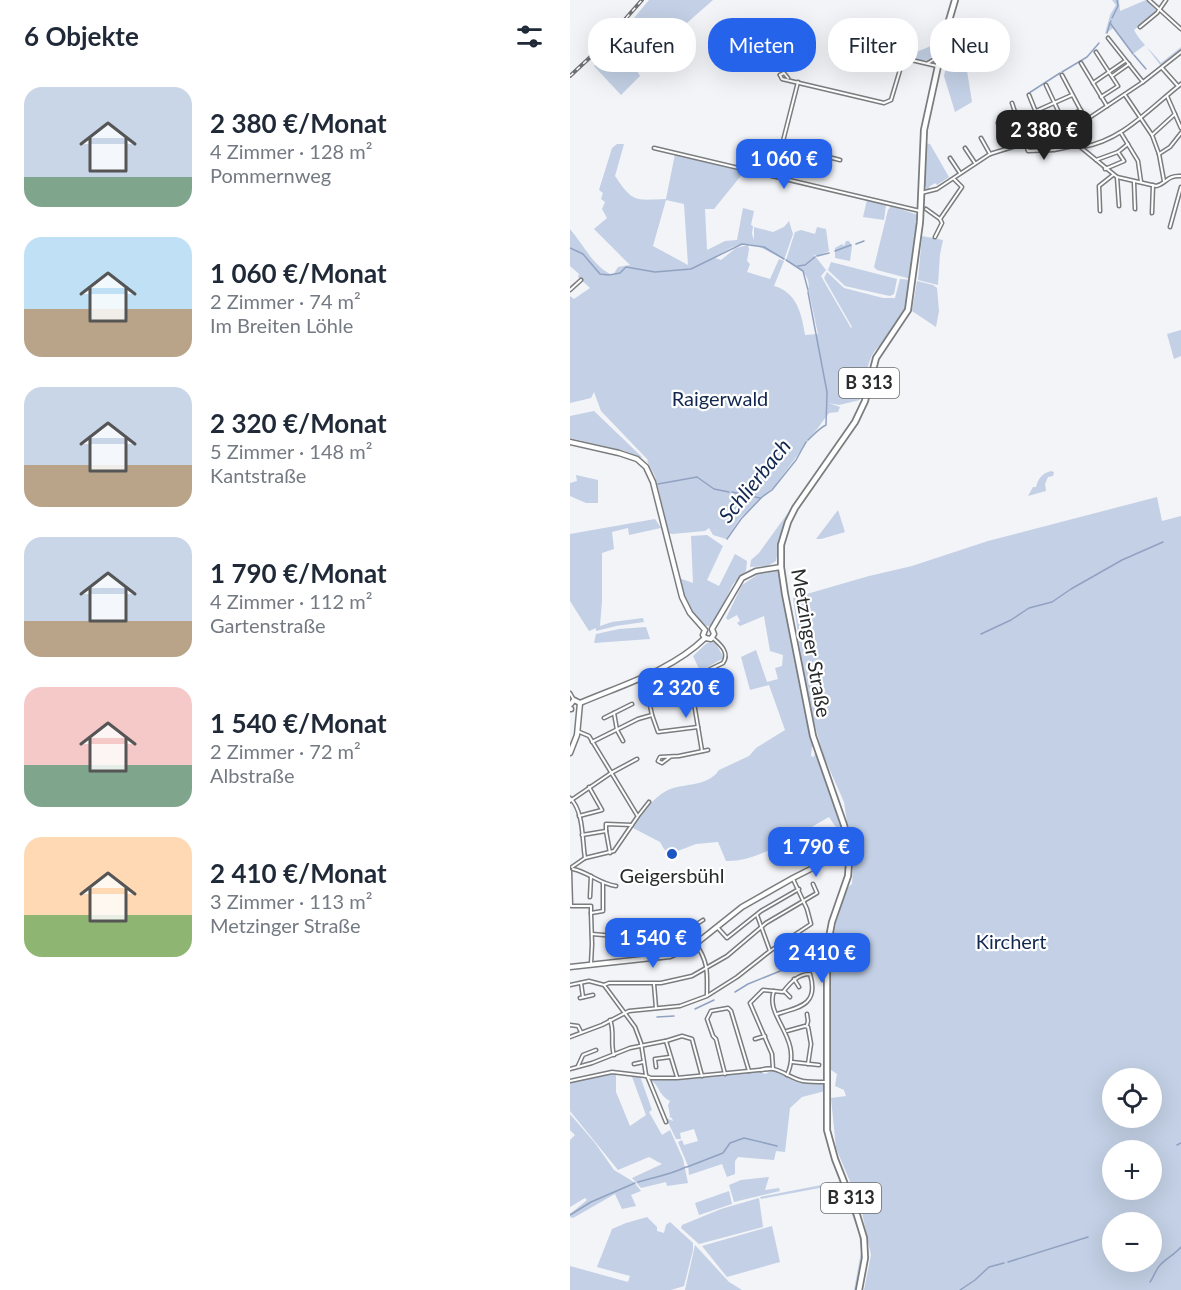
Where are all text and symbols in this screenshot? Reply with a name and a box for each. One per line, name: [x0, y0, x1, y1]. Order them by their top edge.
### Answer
chip: Kaufen: [588, 18, 696, 72]
chip: Mieten: [708, 18, 816, 72]
chip: Filter: [828, 18, 918, 72]
chip: Neu: [930, 18, 1010, 72]
text: 6 Objekte: [24, 20, 139, 52]
icon: filters: [513, 20, 546, 53]
text: 2 380 €/Monat: [210, 107, 387, 139]
pin: 2 380 €: [989, 110, 1099, 161]
icon: home: [72, 111, 144, 183]
text: 2 380 €: [1010, 117, 1078, 141]
text: 4 Zimmer · 128 m²: [210, 139, 372, 163]
pin: 1 060 €: [729, 139, 839, 190]
text: 1 060 €: [750, 146, 818, 170]
text: Pommernweg: [210, 163, 331, 187]
text: 1 060 €/Monat: [210, 257, 387, 289]
icon: home: [72, 261, 144, 333]
text: 2 Zimmer · 74 m²: [210, 289, 361, 313]
text: Im Breiten Löhle: [210, 313, 353, 337]
road number: B 313: [839, 368, 899, 398]
park label: Raigerwald: [672, 386, 768, 410]
text: 2 320 €/Monat: [210, 407, 387, 439]
icon: home: [72, 411, 144, 483]
water label: Schlierbach: [712, 433, 795, 527]
text: 5 Zimmer · 148 m²: [210, 439, 372, 463]
text: Kantstraße: [210, 463, 306, 487]
text: 1 790 €/Monat: [210, 557, 387, 589]
icon: home: [72, 561, 144, 633]
street label: Metzinger Straße: [787, 567, 837, 719]
text: 4 Zimmer · 112 m²: [210, 589, 372, 613]
text: Gartenstraße: [210, 613, 326, 637]
pin: 2 320 €: [631, 668, 741, 719]
text: 2 320 €: [652, 675, 720, 699]
text: 1 540 €/Monat: [210, 707, 387, 739]
icon: home: [72, 711, 144, 783]
text: 2 Zimmer · 72 m²: [210, 739, 361, 763]
text: Albstraße: [210, 763, 294, 787]
pin: 1 790 €: [761, 827, 871, 878]
text: 1 790 €: [782, 834, 850, 858]
marker: Geigersbühl: [665, 847, 679, 861]
text: 2 410 €/Monat: [210, 857, 387, 889]
icon: home: [72, 861, 144, 933]
place label: Geigersbühl: [620, 863, 724, 887]
text: 3 Zimmer · 113 m²: [210, 889, 372, 913]
text: Metzinger Straße: [210, 913, 361, 937]
pin: 1 540 €: [598, 918, 708, 969]
text: 1 540 €: [619, 925, 687, 949]
park label: Kirchert: [976, 929, 1046, 953]
pin: 2 410 €: [767, 933, 877, 984]
text: 2 410 €: [788, 940, 856, 964]
map controls: [1102, 1068, 1162, 1272]
button: locate: [1102, 1068, 1162, 1128]
button: +: [1102, 1140, 1162, 1200]
road number: B 313: [821, 1183, 881, 1213]
button: −: [1102, 1212, 1162, 1272]

